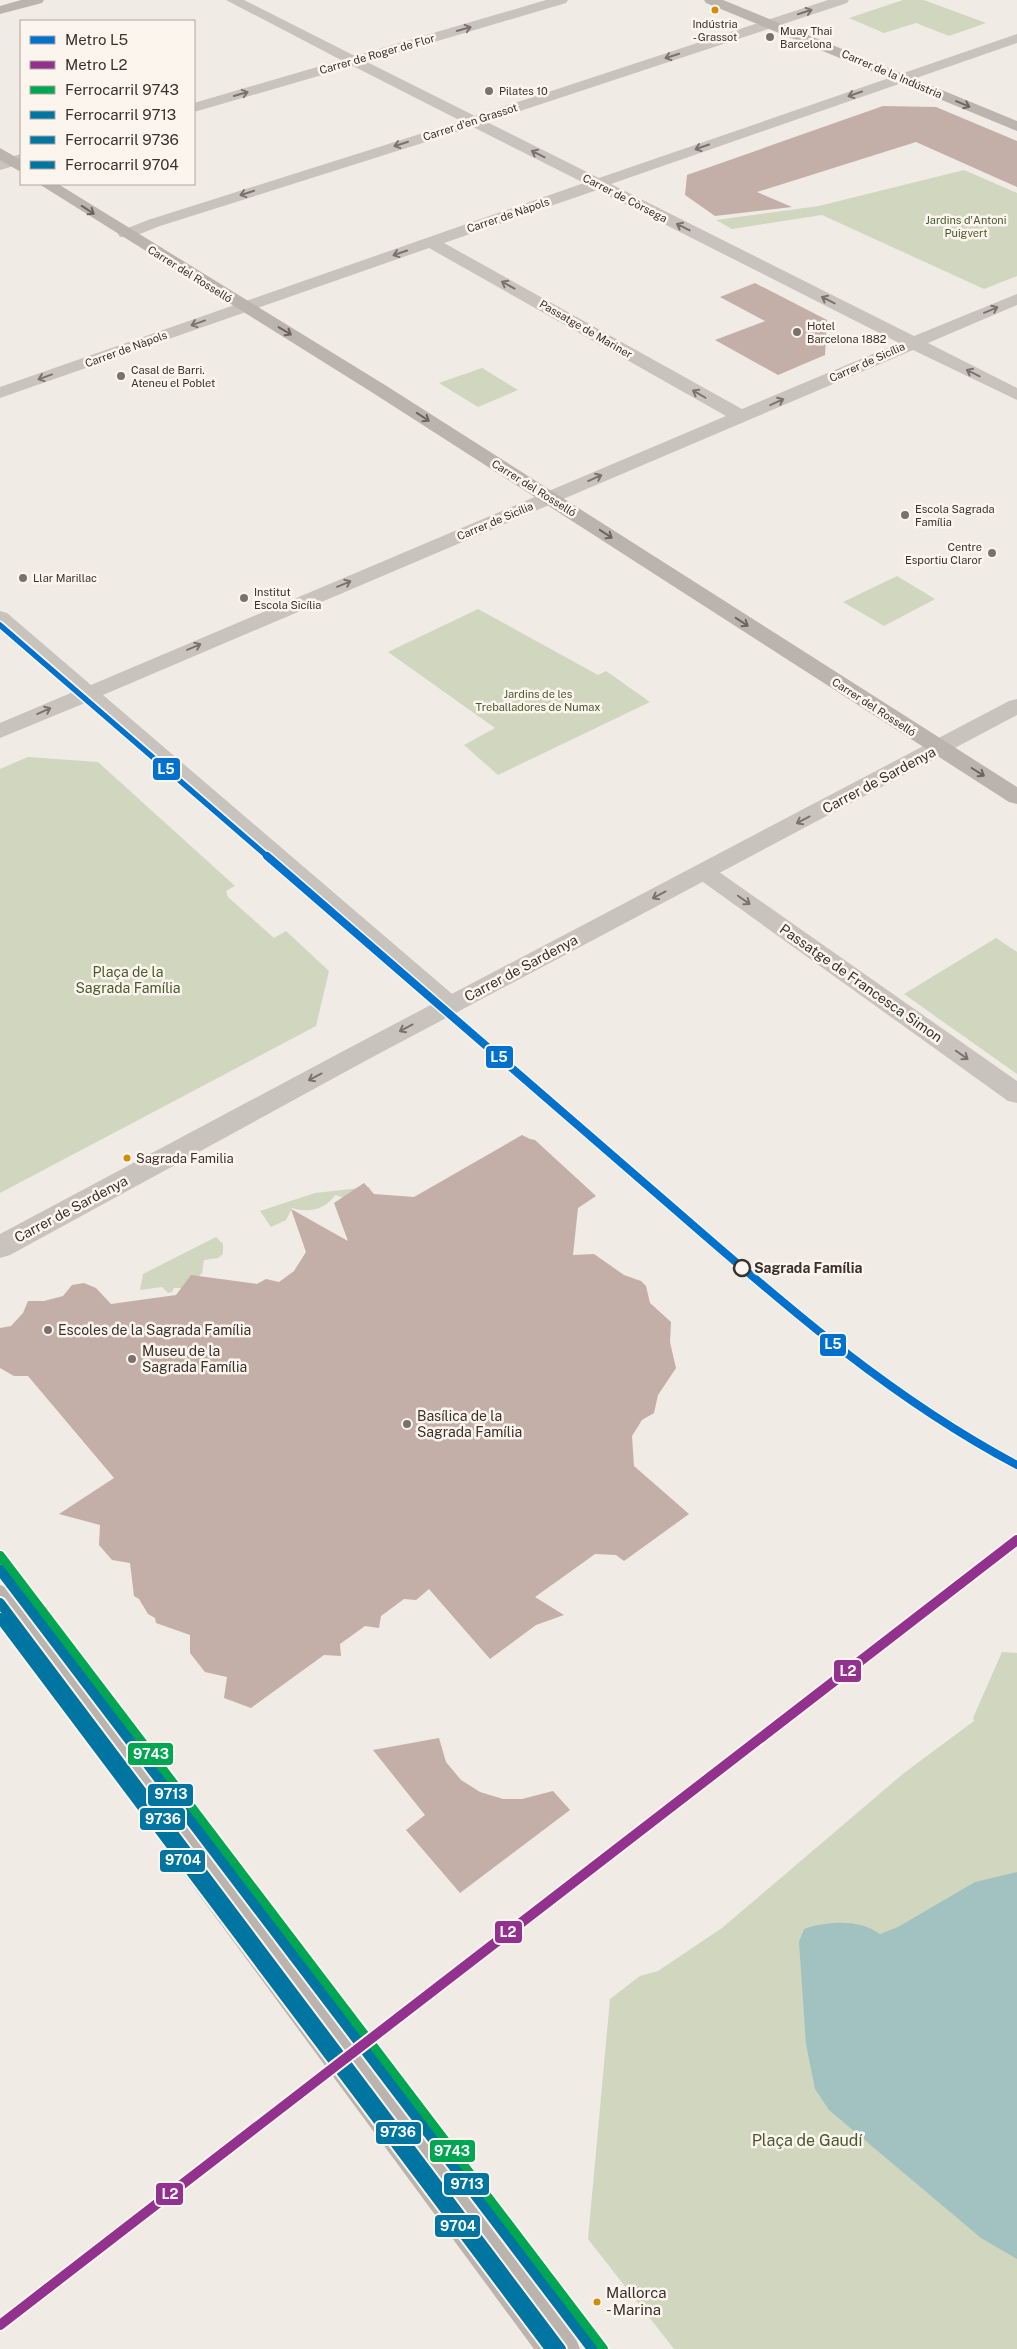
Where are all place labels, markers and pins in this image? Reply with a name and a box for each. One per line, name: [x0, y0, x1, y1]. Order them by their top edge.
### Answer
marker: Indústria - Grassot: [710, 5, 720, 15]
place label: Indústria - Grassot: [692, 18, 738, 43]
place label: Muay Thai Barcelona: [780, 25, 832, 50]
marker: Muay Thai Barcelona: [764, 31, 776, 43]
marker: Pilates 10: [483, 85, 495, 97]
place label: Pilates 10: [499, 85, 548, 97]
place label: Hotel Barcelona 1882: [807, 320, 887, 345]
marker: Hotel Barcelona 1882: [791, 326, 803, 338]
place label: Casal de Barri. Ateneu el Poblet: [131, 364, 215, 389]
marker: Casal de Barri. Ateneu el Poblet: [115, 370, 127, 382]
place label: Escola Sagrada Família: [915, 503, 995, 528]
marker: Escola Sagrada Família: [899, 509, 911, 521]
place label: Centre Esportiu Claror: [905, 541, 982, 566]
marker: Centre Esportiu Claror: [986, 547, 998, 559]
marker: Llar Marillac: [17, 572, 29, 584]
place label: Llar Marillac: [33, 572, 97, 584]
place label: Institut Escola Sicília: [254, 586, 321, 611]
marker: Institut Escola Sicília: [238, 592, 250, 604]
place label: Sagrada Familia: [136, 1151, 234, 1166]
marker: Sagrada Familia: [122, 1153, 132, 1163]
marker: Sagrada Família: [733, 1259, 751, 1277]
place label: Sagrada Família: [754, 1260, 862, 1276]
place label: Escoles de la Sagrada Família: [58, 1322, 251, 1338]
marker: Escoles de la Sagrada Família: [42, 1324, 54, 1336]
place label: Museu de la Sagrada Família: [142, 1343, 247, 1375]
marker: Museu de la Sagrada Família: [126, 1353, 138, 1365]
place label: Basílica de la Sagrada Família: [417, 1408, 522, 1440]
marker: Basílica de la Sagrada Família: [401, 1418, 413, 1430]
place label: Mallorca - Marina: [606, 2284, 667, 2318]
marker: Mallorca - Marina: [592, 2297, 602, 2307]

